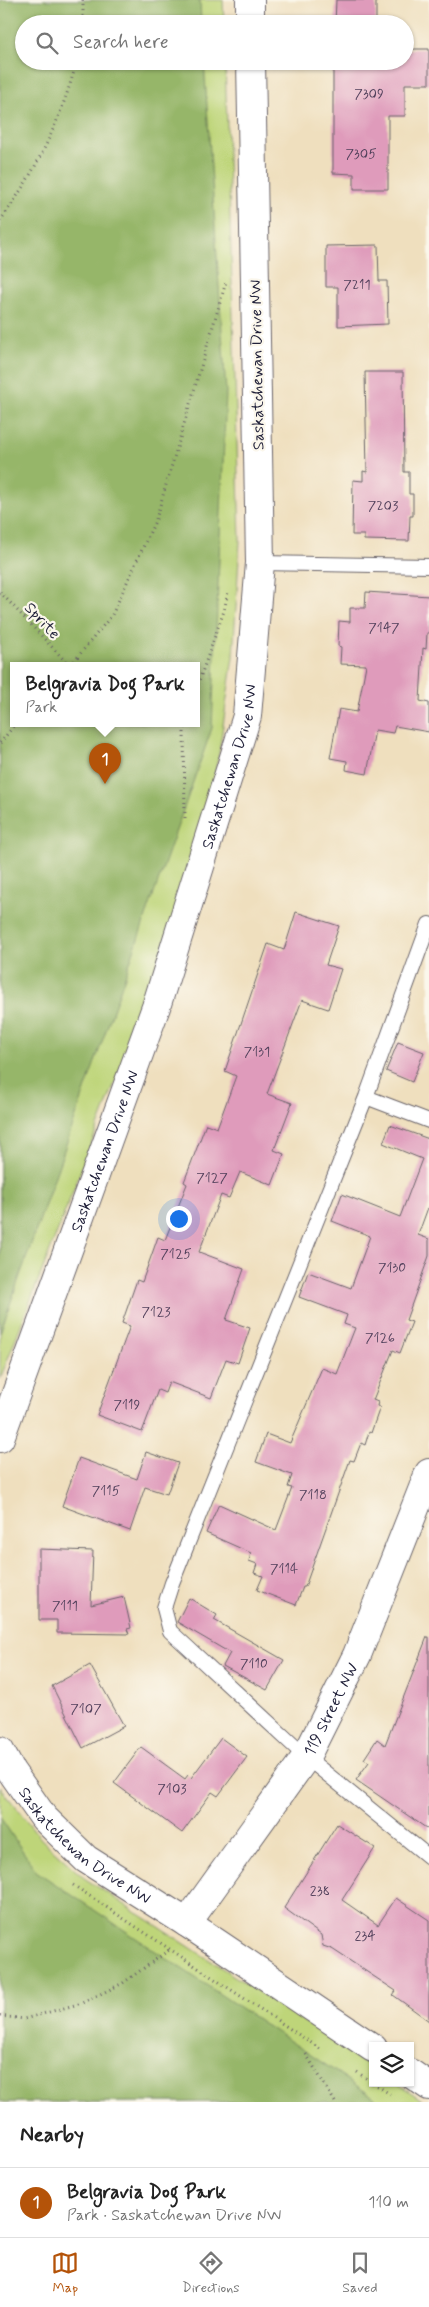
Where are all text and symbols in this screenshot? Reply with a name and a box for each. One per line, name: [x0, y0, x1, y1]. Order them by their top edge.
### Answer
search box: [15, 15, 414, 70]
icon: search: [33, 29, 61, 57]
text: Search here: [73, 30, 169, 55]
house number: 7309: [354, 85, 384, 103]
house number: 7305: [345, 145, 377, 163]
house number: 7211: [343, 276, 371, 294]
street label: Saskatchewan Drive NW: [246, 280, 269, 450]
house number: 7203: [368, 497, 398, 515]
street label: Sprite: [19, 598, 64, 644]
house number: 7147: [368, 619, 400, 637]
popup: [10, 662, 200, 727]
text: Belgravia Dog Park: [25, 672, 185, 697]
street label: Saskatchewan Drive NW: [197, 683, 262, 852]
text: Park: [25, 697, 57, 718]
pin: 1: [89, 743, 121, 784]
house number: 7131: [244, 1043, 270, 1061]
street label: Saskatchewan Drive NW: [66, 1068, 144, 1235]
house number: 7127: [196, 1169, 228, 1187]
your location: [166, 1206, 192, 1232]
house number: 7125: [160, 1245, 192, 1263]
house number: 7130: [378, 1259, 406, 1277]
house number: 7123: [141, 1303, 171, 1321]
house number: 7126: [365, 1329, 395, 1347]
house number: 7119: [114, 1396, 141, 1414]
house number: 7115: [92, 1482, 120, 1500]
house number: 7118: [299, 1486, 327, 1504]
house number: 7114: [270, 1560, 298, 1578]
house number: 7111: [52, 1597, 78, 1615]
house number: 7110: [240, 1655, 268, 1673]
street label: 119 Street NW: [299, 1660, 363, 1760]
house number: 7107: [70, 1700, 102, 1718]
house number: 7103: [157, 1780, 187, 1798]
street label: Saskatchewan Drive NW: [13, 1783, 154, 1909]
house number: 238: [310, 1882, 330, 1900]
house number: 234: [354, 1927, 376, 1945]
map controls: [369, 2042, 414, 2087]
button: layers: [369, 2042, 414, 2087]
text: Nearby: [20, 2121, 84, 2149]
text: Belgravia Dog Park: [67, 2180, 226, 2205]
text: 1: [32, 2192, 40, 2213]
text: 110 m: [368, 2192, 409, 2213]
text: Park · Saskatchewan Drive NW: [67, 2205, 281, 2226]
tab: Map: [51, 2249, 79, 2297]
tab: Directions: [182, 2249, 240, 2297]
tab: Saved: [342, 2249, 378, 2297]

